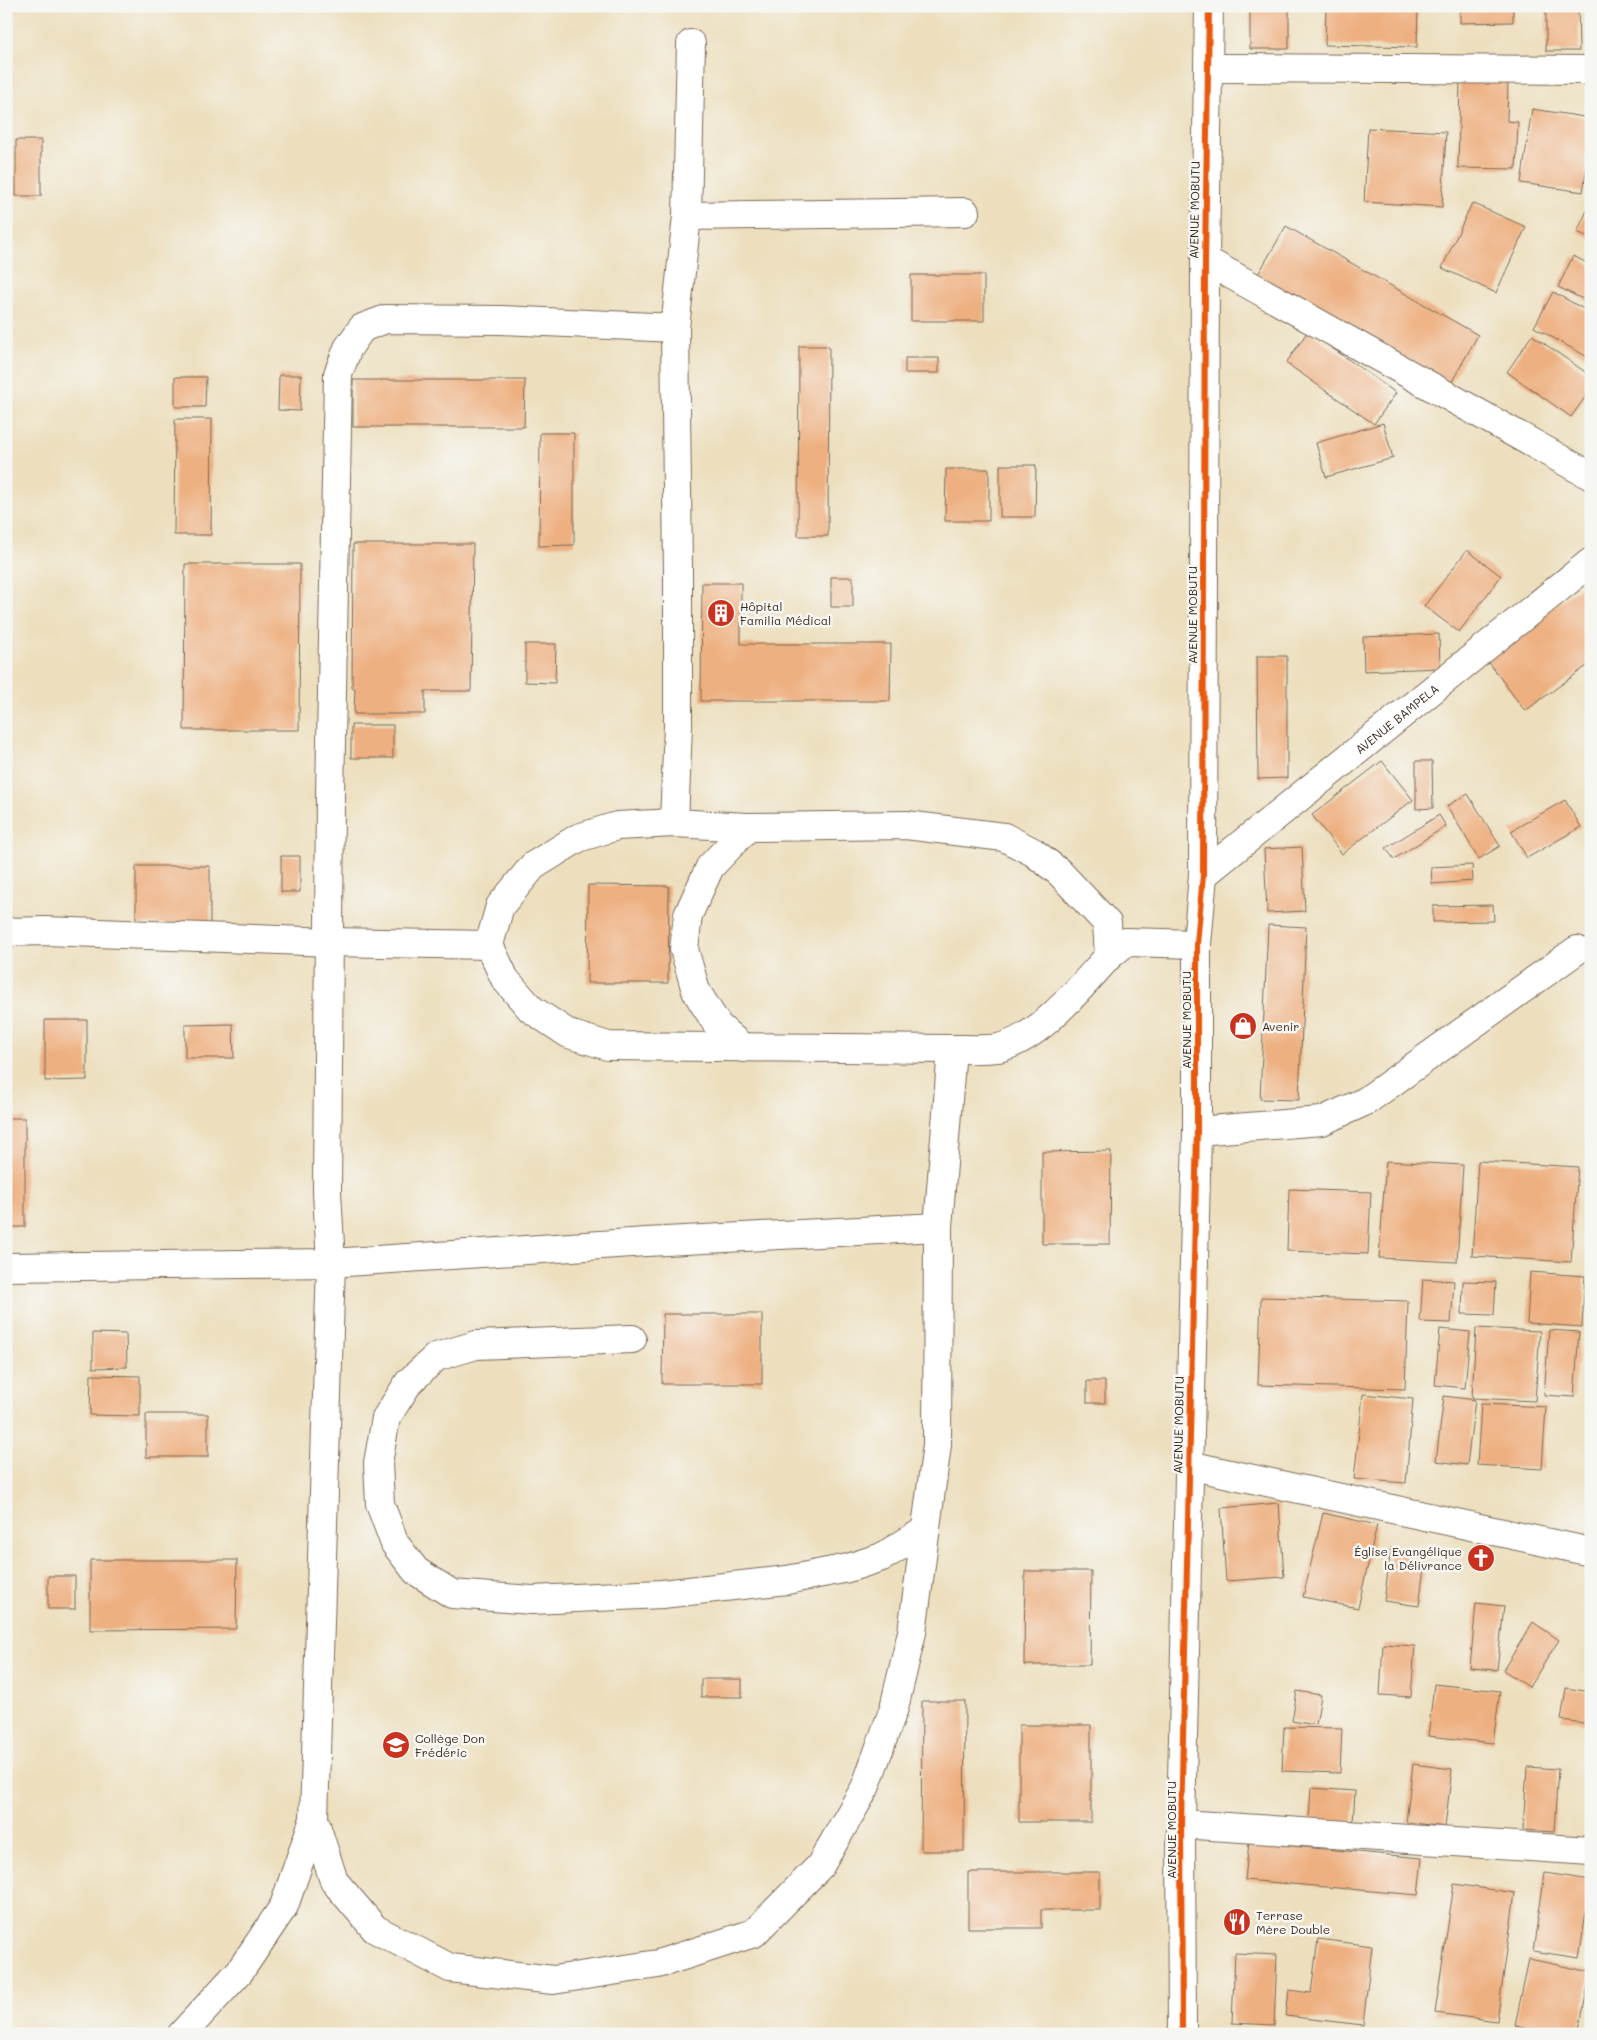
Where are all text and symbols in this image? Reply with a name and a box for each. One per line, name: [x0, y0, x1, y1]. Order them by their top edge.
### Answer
street label: AVENUE MOBUTU: [1185, 161, 1203, 259]
street label: AVENUE MOBUTU: [1184, 566, 1200, 664]
building icon: Hôpital Familia Médical: [706, 598, 736, 628]
place label: Hôpital Familia Médical: [740, 598, 831, 628]
street label: AVENUE BAMPELA: [1352, 680, 1442, 757]
street label: AVENUE MOBUTU: [1178, 971, 1194, 1069]
shop icon: Avenir: [1228, 1011, 1258, 1041]
place label: Avenir: [1262, 1018, 1299, 1034]
street label: AVENUE MOBUTU: [1169, 1376, 1187, 1474]
place label: Église Evangélique la Délivrance: [1354, 1543, 1462, 1573]
church icon: Église Evangélique la Délivrance: [1466, 1543, 1496, 1573]
school or university icon: Collège Don Frédéric: [381, 1730, 411, 1760]
place label: Collège Don Frédéric: [415, 1730, 485, 1760]
street label: AVENUE MOBUTU: [1163, 1781, 1179, 1879]
restaurant icon: Terrase Mère Double: [1222, 1907, 1252, 1937]
place label: Terrase Mère Double: [1256, 1907, 1330, 1937]

